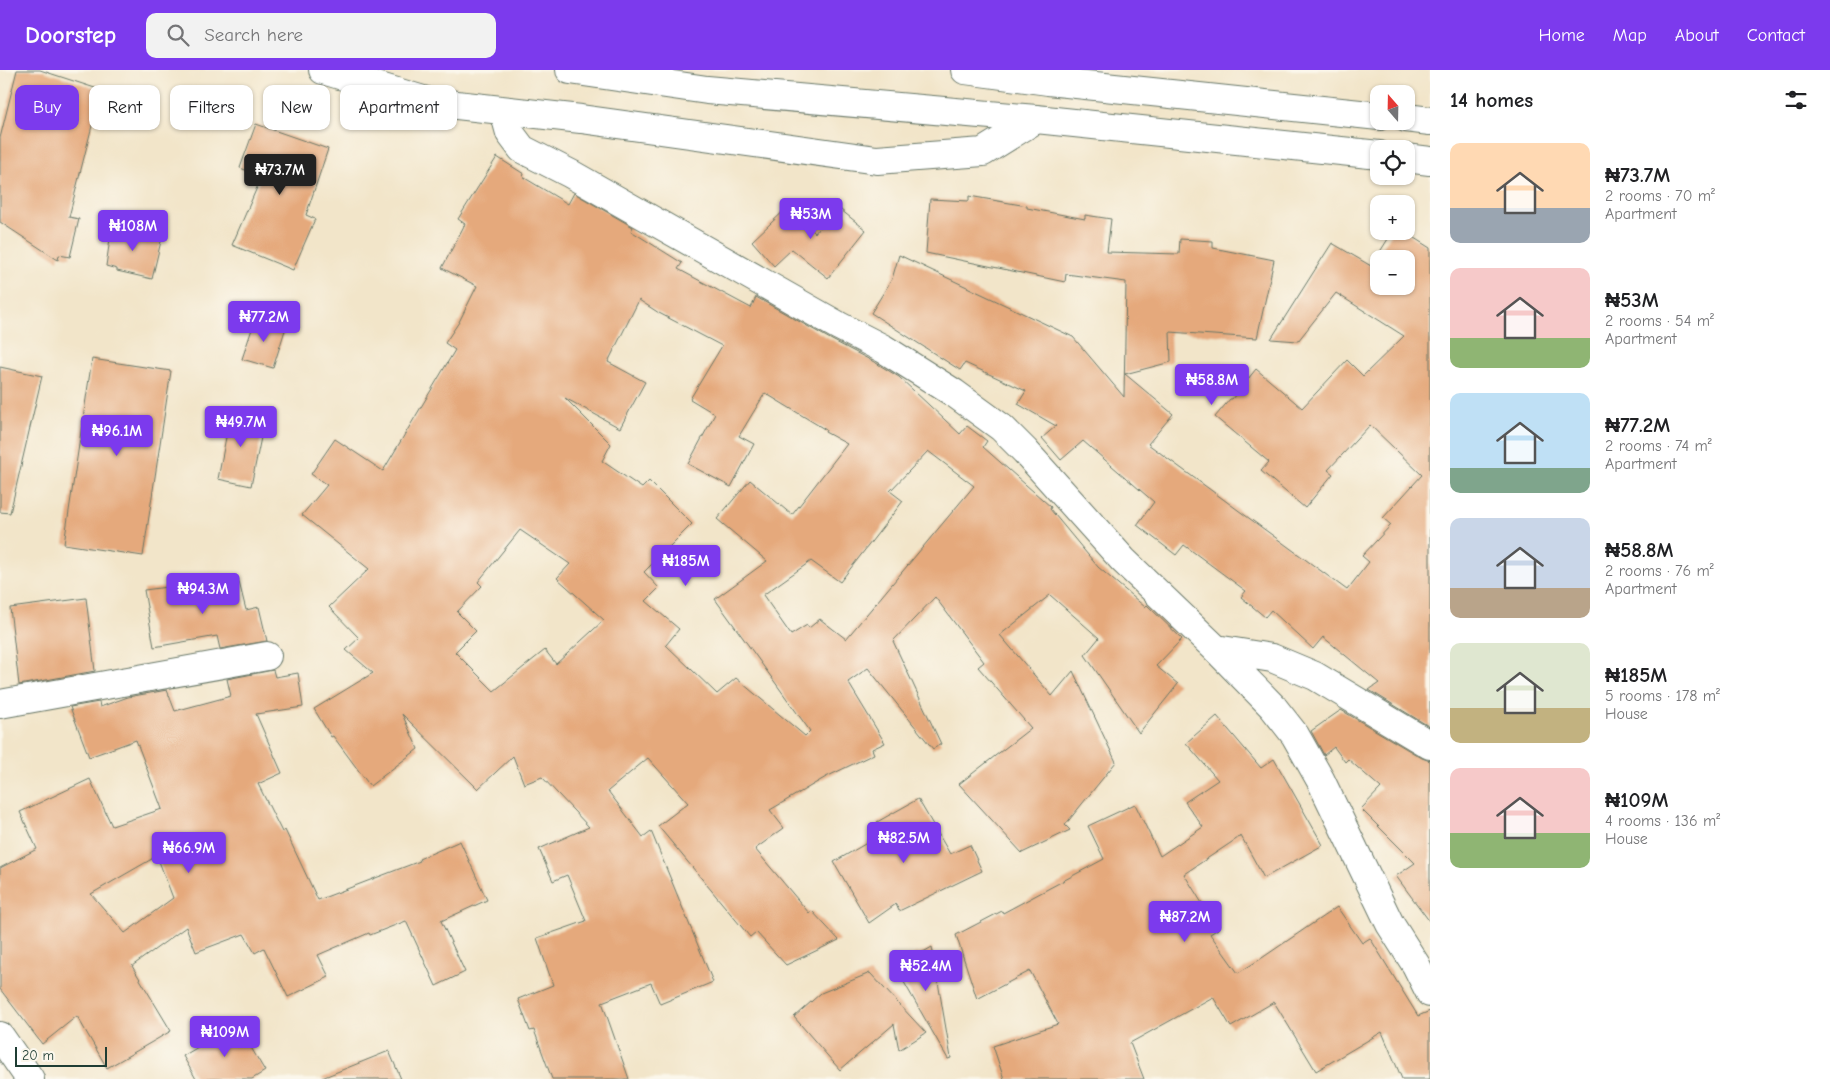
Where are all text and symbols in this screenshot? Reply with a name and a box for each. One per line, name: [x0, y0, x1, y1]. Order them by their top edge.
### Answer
search box: [146, 13, 496, 58]
text: Doorstep: [25, 21, 116, 49]
icon: search: [164, 21, 192, 49]
text: Search here: [204, 24, 303, 46]
text: Home: [1538, 25, 1585, 46]
text: Map: [1613, 25, 1647, 46]
text: About: [1675, 25, 1719, 46]
text: Contact: [1747, 25, 1805, 46]
chip: Buy: [15, 85, 79, 130]
chip: Rent: [89, 85, 160, 130]
chip: Filters: [170, 85, 253, 130]
chip: New: [263, 85, 330, 130]
chip: Apartment: [340, 85, 457, 130]
north arrow: [1370, 85, 1415, 130]
map controls: [1370, 85, 1415, 295]
icon: filters: [1782, 86, 1810, 114]
text: 14 homes: [1450, 88, 1533, 112]
button: locate: [1370, 140, 1415, 185]
pin: ₦73.7M: [239, 154, 321, 196]
text: ₦73.7M: [255, 161, 305, 179]
icon: home: [1490, 163, 1550, 223]
text: ₦73.7M: [1605, 163, 1670, 187]
text: 2 rooms · 70 m²: [1605, 187, 1715, 205]
button: +: [1370, 195, 1415, 240]
pin: ₦53M: [781, 198, 841, 240]
text: ₦53M: [791, 205, 831, 223]
text: Apartment: [1605, 205, 1677, 223]
pin: ₦108M: [98, 210, 168, 252]
text: ₦108M: [109, 217, 157, 235]
button: −: [1370, 250, 1415, 295]
icon: home: [1490, 288, 1550, 348]
text: ₦53M: [1605, 288, 1659, 312]
pin: ₦77.2M: [223, 300, 305, 343]
text: ₦77.2M: [239, 308, 289, 326]
text: 2 rooms · 54 m²: [1605, 312, 1714, 330]
text: Apartment: [1605, 330, 1677, 348]
pin: ₦58.8M: [1171, 364, 1253, 406]
text: ₦58.8M: [1186, 371, 1238, 389]
pin: ₦49.7M: [200, 406, 282, 448]
text: ₦49.7M: [216, 413, 266, 431]
icon: home: [1490, 413, 1550, 473]
text: ₦77.2M: [1605, 413, 1670, 437]
pin: ₦96.1M: [76, 414, 158, 457]
text: ₦96.1M: [92, 422, 142, 440]
text: 2 rooms · 74 m²: [1605, 437, 1712, 455]
text: Apartment: [1605, 455, 1677, 473]
icon: home: [1490, 538, 1550, 598]
text: ₦58.8M: [1605, 538, 1674, 562]
pin: ₦185M: [651, 544, 721, 587]
text: ₦185M: [662, 552, 710, 570]
text: 2 rooms · 76 m²: [1605, 562, 1714, 580]
pin: ₦94.3M: [162, 572, 244, 615]
text: ₦94.3M: [177, 580, 229, 598]
text: Apartment: [1605, 580, 1677, 598]
icon: home: [1490, 663, 1550, 723]
text: ₦185M: [1605, 663, 1667, 687]
text: 5 rooms · 178 m²: [1605, 687, 1720, 705]
text: House: [1605, 705, 1648, 723]
icon: home: [1490, 788, 1550, 848]
text: ₦109M: [1605, 788, 1668, 812]
text: 4 rooms · 136 m²: [1605, 812, 1720, 830]
pin: ₦82.5M: [863, 822, 945, 864]
text: ₦82.5M: [878, 829, 930, 847]
text: House: [1605, 830, 1648, 848]
pin: ₦66.9M: [148, 832, 230, 874]
text: ₦66.9M: [163, 839, 215, 857]
pin: ₦87.2M: [1144, 900, 1226, 943]
text: ₦87.2M: [1160, 908, 1210, 926]
pin: ₦52.4M: [885, 950, 967, 992]
text: ₦52.4M: [900, 957, 952, 975]
pin: ₦109M: [190, 1016, 260, 1058]
text: ₦109M: [201, 1023, 249, 1041]
scale bar: [15, 1044, 108, 1067]
text: 20 m: [22, 1047, 54, 1064]

